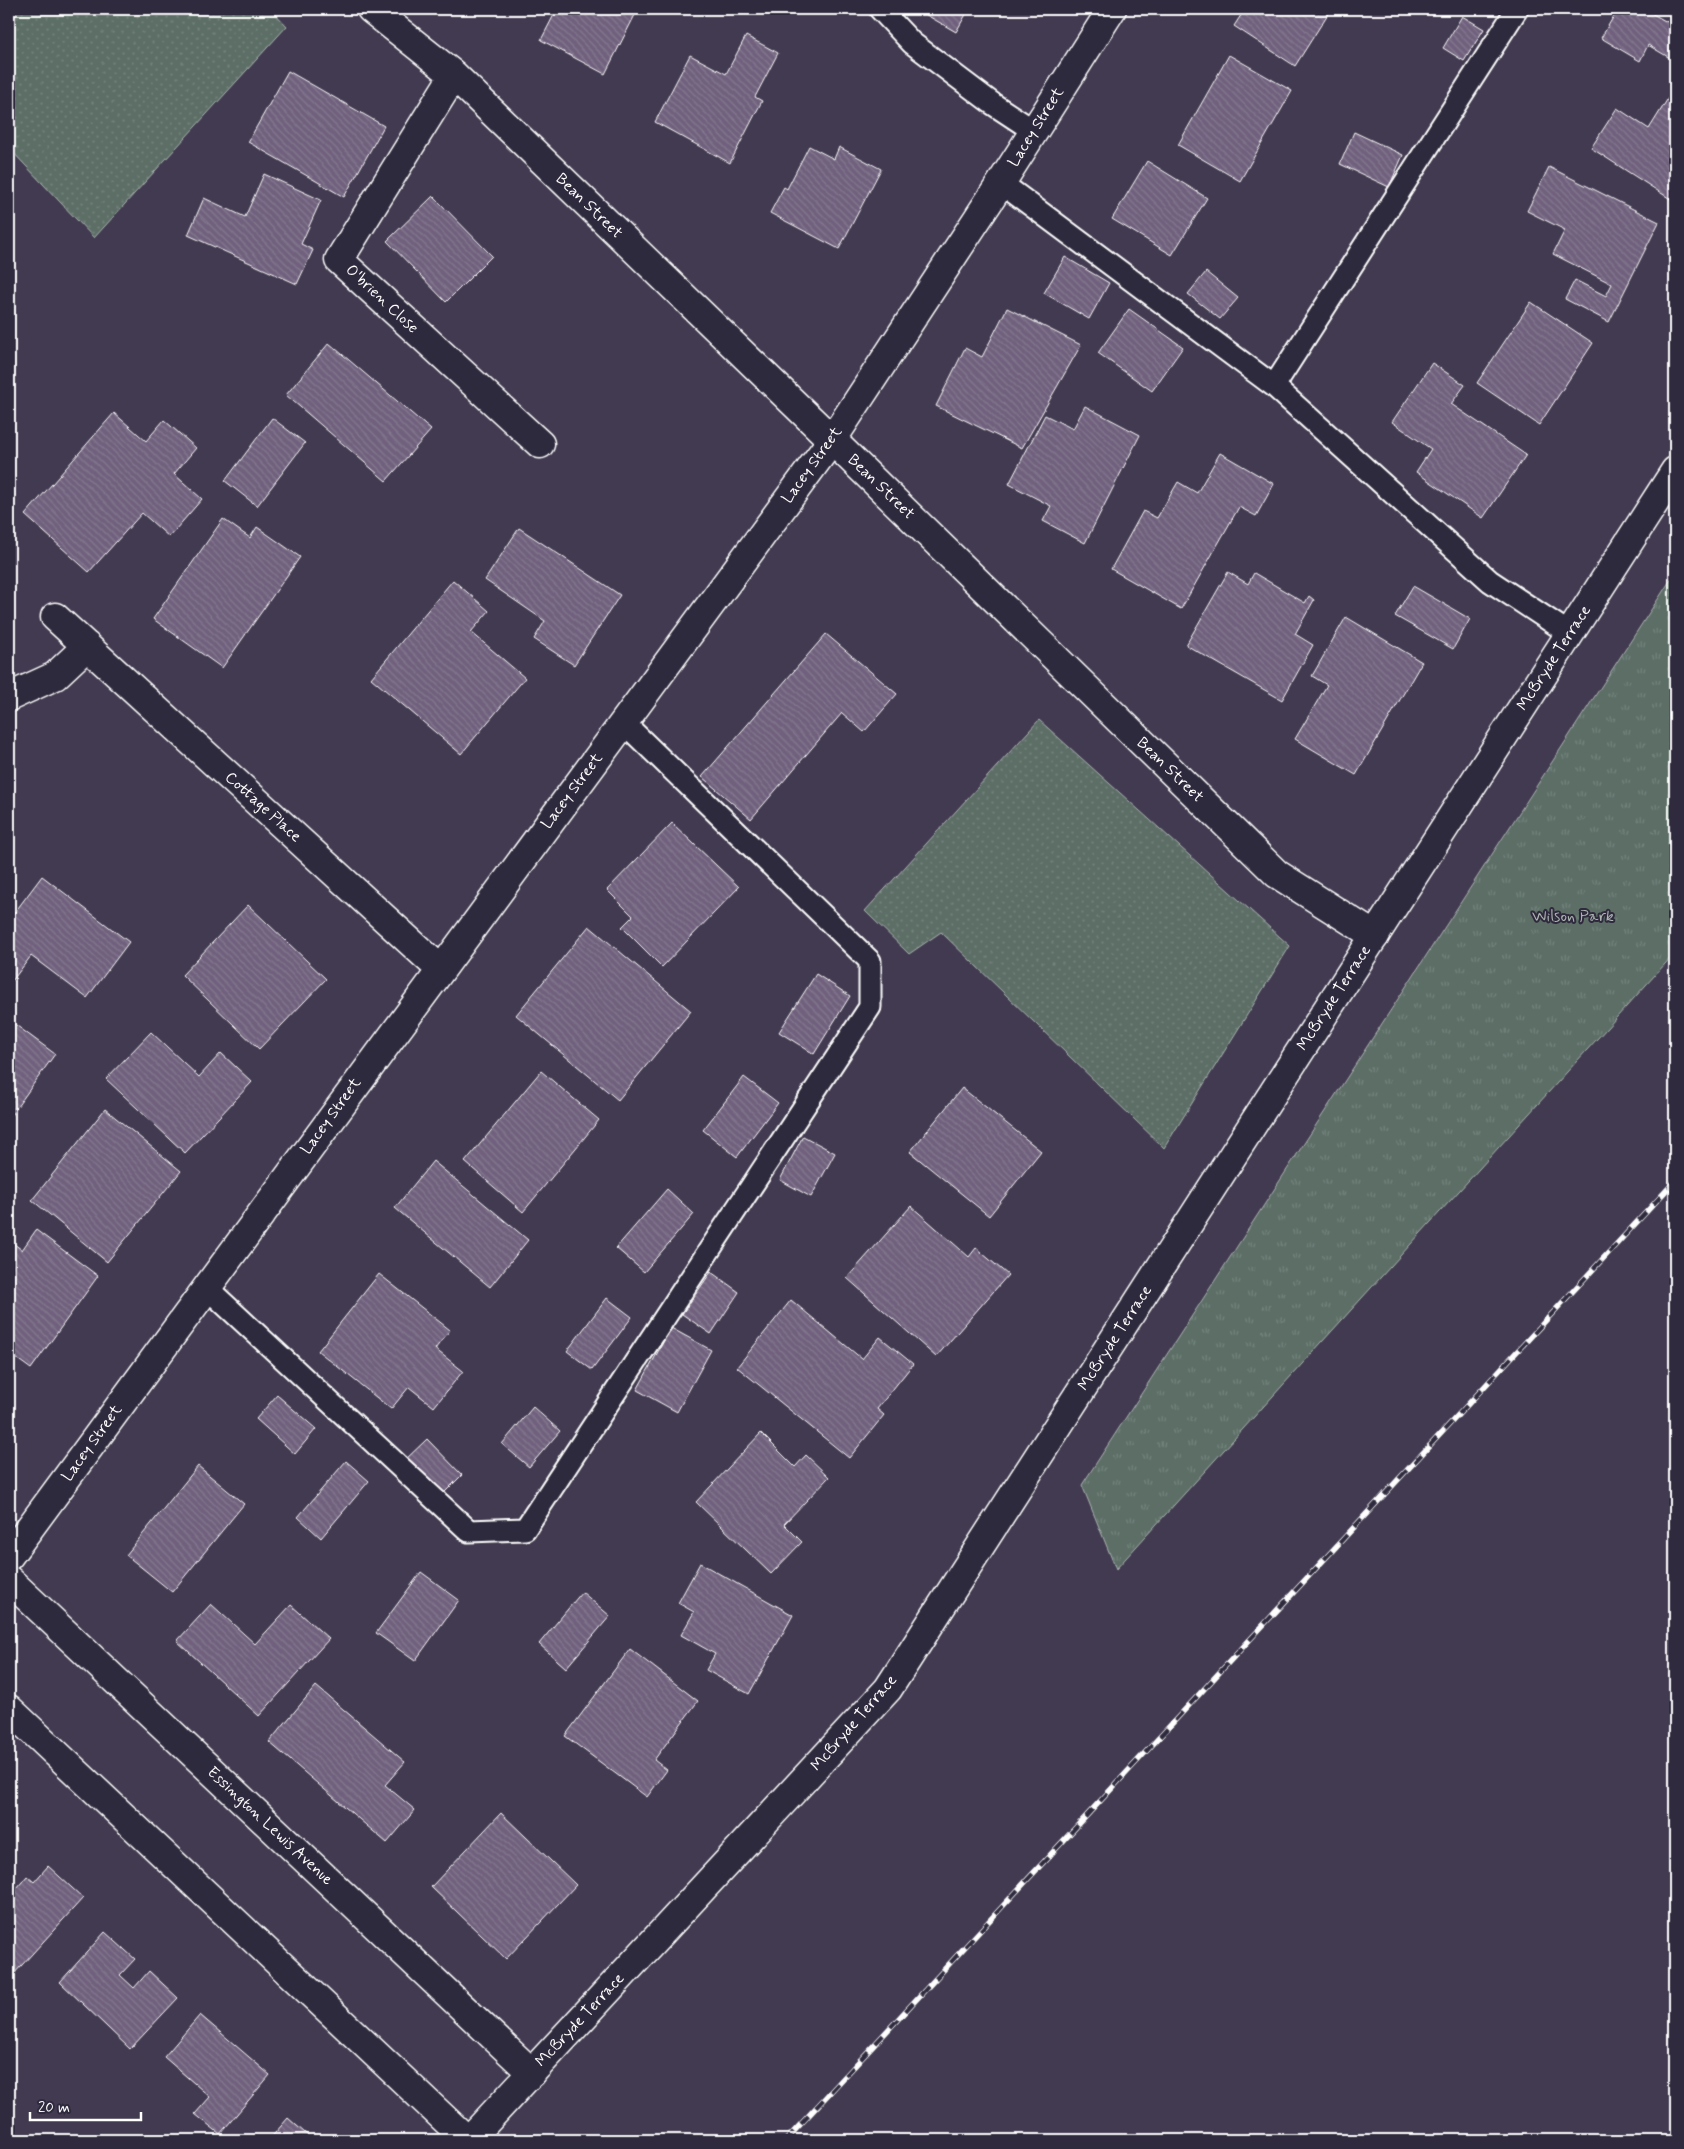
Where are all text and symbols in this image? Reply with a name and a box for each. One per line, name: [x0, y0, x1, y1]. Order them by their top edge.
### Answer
street label: Lacey Street: [1003, 83, 1069, 171]
street label: Bean Street: [551, 169, 627, 244]
street label: O'brien Close: [341, 260, 423, 338]
street label: Lacey Street: [777, 422, 847, 508]
street label: Bean Street: [843, 450, 919, 525]
street label: McBryde Terrace: [1512, 601, 1596, 715]
street label: Bean Street: [1132, 733, 1208, 808]
street label: Lacey Street: [536, 748, 608, 833]
street label: Cottage Place: [220, 767, 306, 847]
park label: Wilson Park: [1532, 906, 1614, 927]
street label: McBryde Terrace: [1292, 941, 1376, 1055]
street label: Lacey Street: [296, 1073, 366, 1159]
street label: McBryde Terrace: [1073, 1281, 1157, 1395]
street label: Lacey Street: [57, 1400, 127, 1486]
street label: McBryde Terrace: [806, 1670, 902, 1776]
street label: Essington Lewis Avenue: [203, 1762, 338, 1890]
street label: McBryde Terrace: [531, 1968, 629, 2072]
scale bar: [30, 2089, 141, 2121]
text: 20 m: [38, 2098, 70, 2118]

